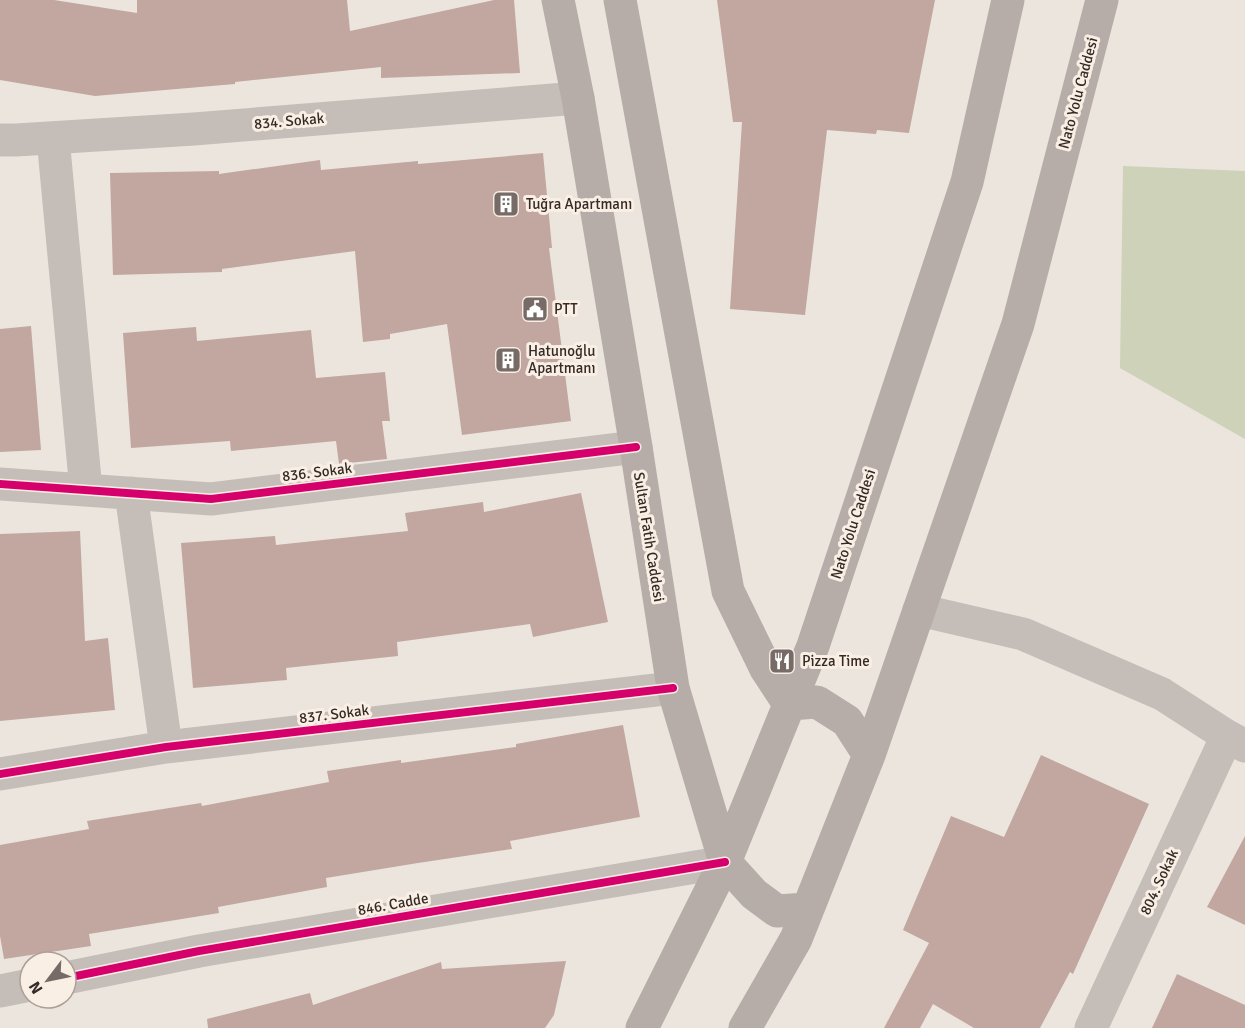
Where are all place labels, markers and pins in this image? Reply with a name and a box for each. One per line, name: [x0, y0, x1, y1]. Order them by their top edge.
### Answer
building icon: Tuğra Apartmanı: [491, 189, 521, 219]
place label: Tuğra Apartmanı: [526, 195, 632, 213]
public building icon: PTT: [520, 294, 550, 324]
place label: PTT: [554, 300, 578, 318]
place label: Hatunoğlu Apartmanı: [528, 342, 596, 377]
building icon: Hatunoğlu Apartmanı: [493, 345, 523, 375]
restaurant icon: Pizza Time: [767, 646, 797, 676]
place label: Pizza Time: [802, 652, 870, 670]

